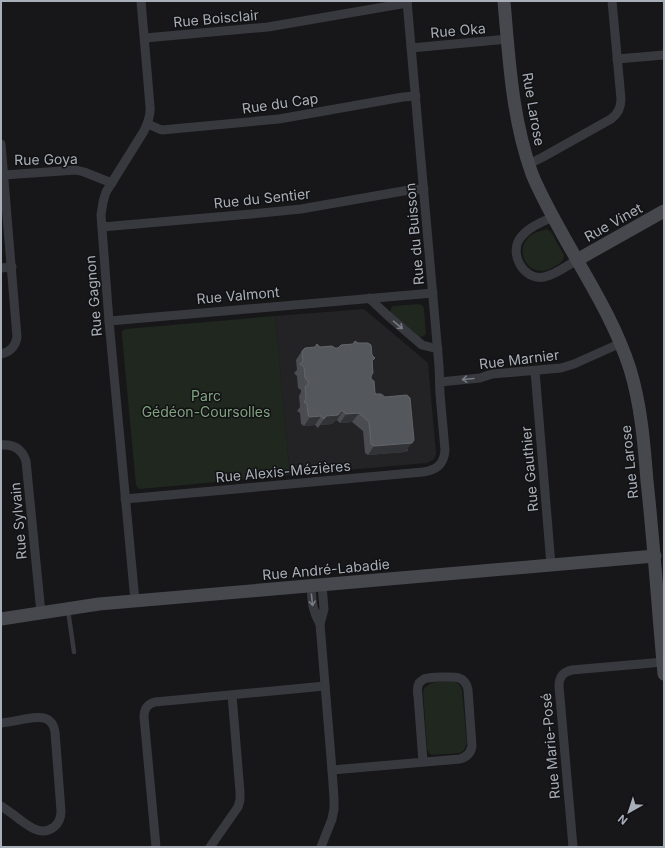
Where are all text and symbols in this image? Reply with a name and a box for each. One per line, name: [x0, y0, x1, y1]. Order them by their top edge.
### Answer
street label: Rue Boisclair: [173, 6, 259, 30]
street label: Rue Oka: [430, 19, 486, 41]
street label: Rue Larose: [519, 71, 549, 147]
street label: Rue du Cap: [241, 89, 319, 117]
street label: Rue Goya: [14, 150, 78, 168]
street label: Rue du Buisson: [401, 182, 427, 286]
street label: Rue du Sentier: [213, 184, 311, 212]
street label: Rue Vinet: [581, 199, 645, 245]
street label: Rue Gagnon: [81, 255, 105, 337]
street label: Rue Valmont: [196, 283, 281, 307]
one-way arrow: [393, 320, 403, 329]
street label: Rue Marnier: [478, 346, 560, 372]
one-way arrow: [462, 376, 475, 383]
park label: Parc Gédéon-Coursolles: [142, 387, 270, 420]
street label: Rue Larose: [617, 424, 641, 500]
street label: Rue Gauthier: [517, 426, 541, 512]
street label: Rue Alexis-Mézières: [215, 457, 351, 485]
street label: Rue Sylvain: [6, 482, 30, 560]
street label: Rue André-Labadie: [261, 555, 391, 583]
one-way arrow: [309, 593, 316, 606]
street label: Rue Marie-Posé: [537, 692, 563, 800]
north arrow: [609, 792, 649, 832]
text: N: [615, 812, 630, 828]

